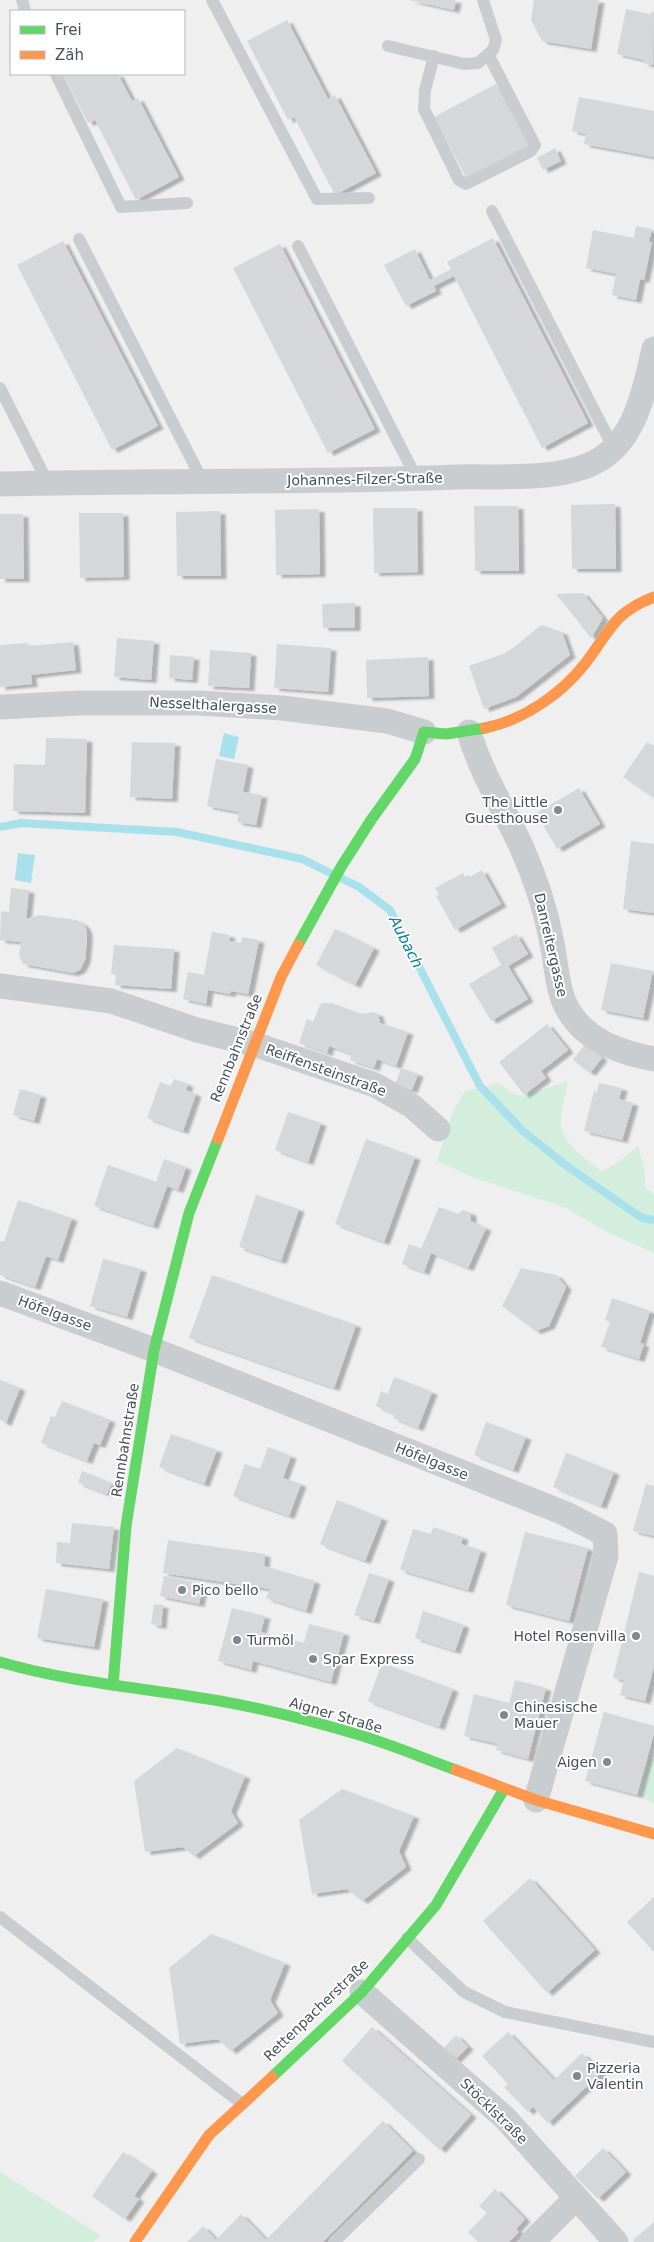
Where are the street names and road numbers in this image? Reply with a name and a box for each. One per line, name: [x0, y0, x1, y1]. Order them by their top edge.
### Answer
street label: Johannes-Filzer-Straße: [286, 470, 443, 488]
street label: Nesselthalergasse: [149, 694, 277, 716]
street label: Danreitergasse: [531, 891, 571, 999]
street label: Rennbahnstraße: [207, 992, 265, 1104]
street label: Reiffensteinstraße: [263, 1041, 389, 1099]
street label: Höfelgasse: [16, 1292, 94, 1334]
street label: Rennbahnstraße: [108, 1382, 142, 1498]
street label: Höfelgasse: [393, 1439, 471, 1483]
street label: Aigner Straße: [288, 1694, 384, 1736]
street label: Rettenpacherstraße: [260, 1956, 372, 2064]
street label: Stöcklstraße: [457, 2075, 531, 2147]

